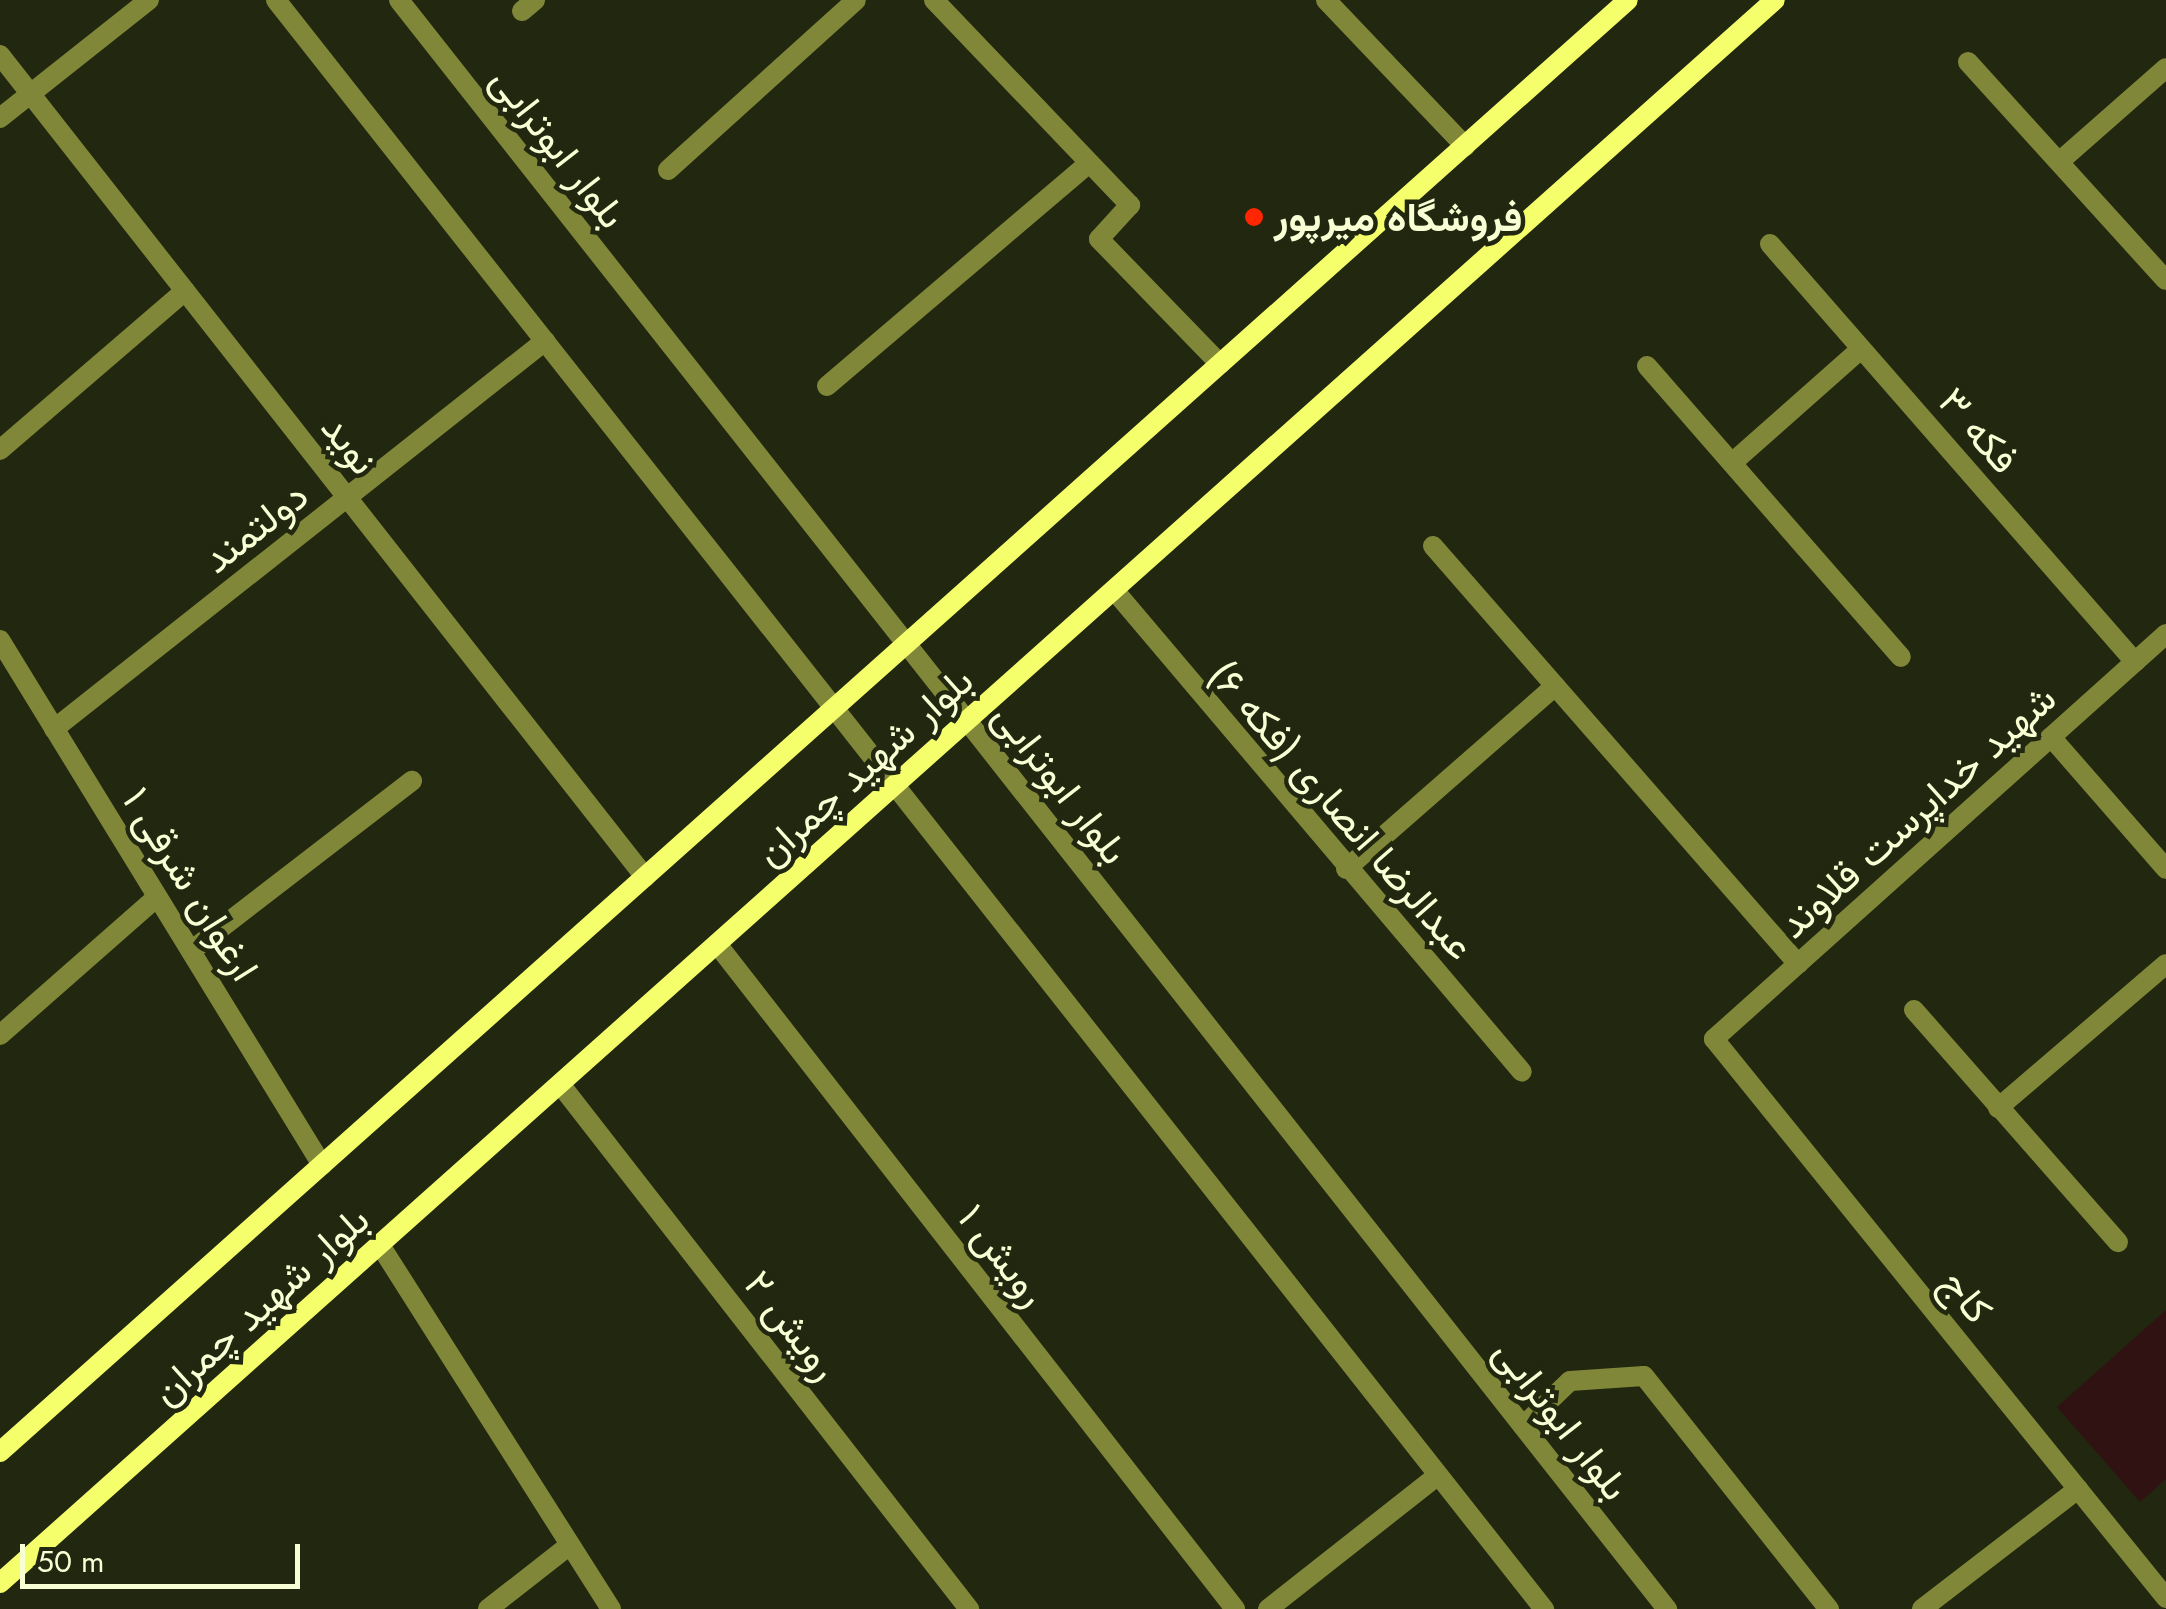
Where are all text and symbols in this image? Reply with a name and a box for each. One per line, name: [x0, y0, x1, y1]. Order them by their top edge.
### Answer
street label: بلوار ابوترابی: [481, 57, 637, 237]
place label: فروشگاه میرپور: [1274, 193, 1522, 241]
marker: فروشگاه میرپور: [1243, 206, 1265, 228]
street label: فکه ۳: [1929, 377, 2029, 483]
street label: نوید: [312, 404, 388, 484]
street label: دولتمند: [193, 471, 317, 583]
street label: عبدالرضا انصاری (فکه ۶): [1199, 651, 1485, 969]
street label: بلوار شهید چمران: [746, 656, 982, 876]
street label: شهید خداپرست قلاوند: [1769, 674, 2065, 948]
street label: بلوار ابوترابی: [983, 693, 1139, 873]
street label: ارغوان شرقی ۱: [113, 778, 269, 990]
street label: رویش ۱: [948, 1194, 1058, 1316]
street label: بلوار شهید چمران: [142, 1195, 378, 1415]
street label: کاج: [1931, 1260, 2003, 1332]
street label: رویش ۲: [734, 1261, 850, 1389]
street label: بلوار ابوترابی: [1484, 1329, 1640, 1509]
scale bar: [25, 1524, 305, 1586]
text: 50 m: [37, 1540, 104, 1583]

